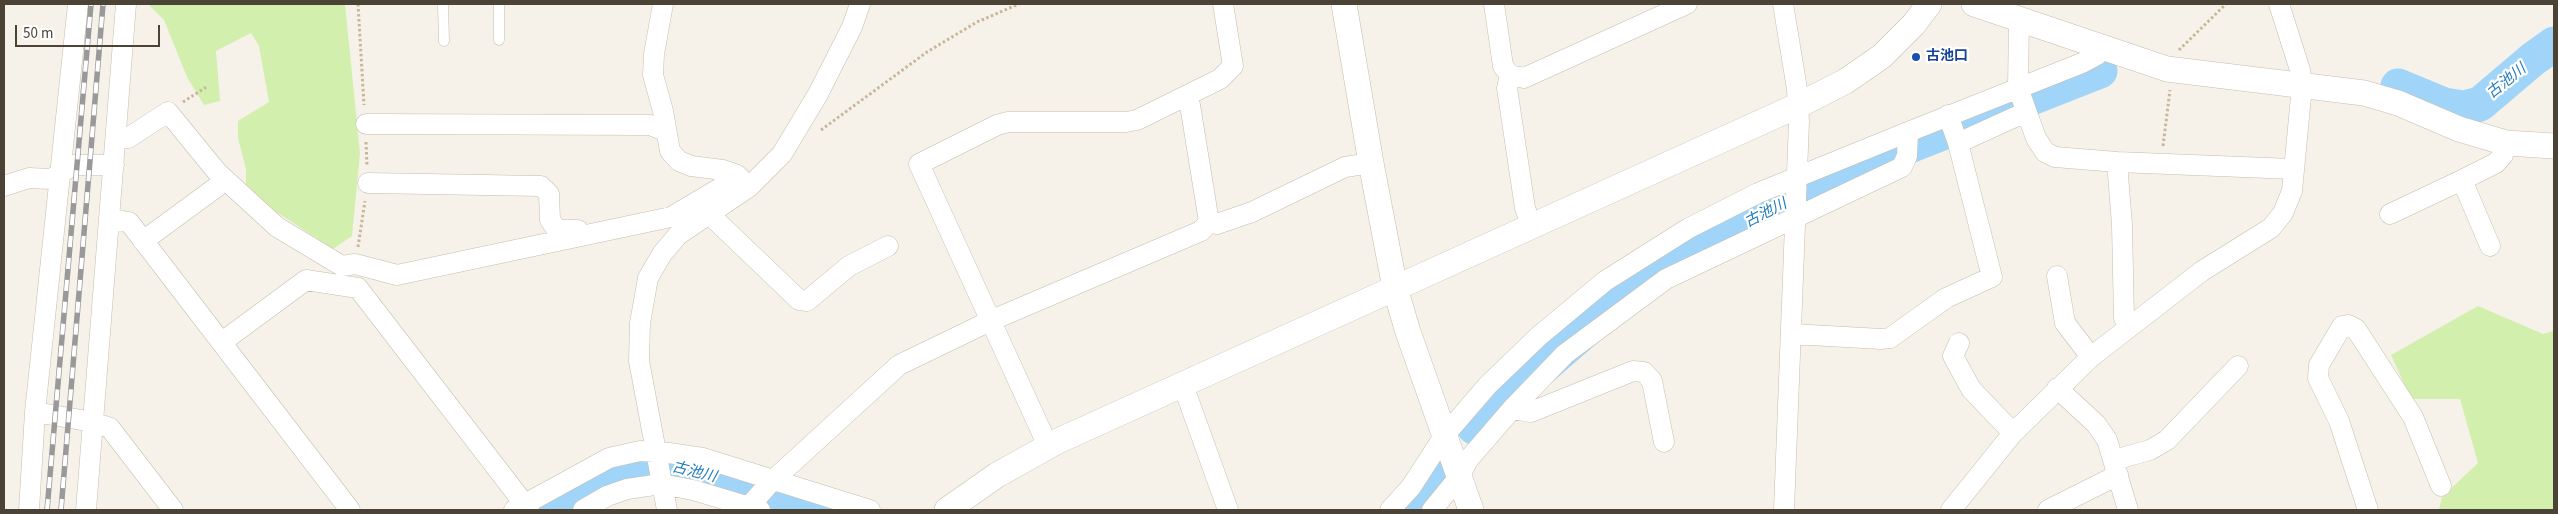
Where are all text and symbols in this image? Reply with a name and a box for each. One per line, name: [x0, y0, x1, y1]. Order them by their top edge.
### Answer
scale bar: [18, 15, 162, 47]
text: 50 m: [23, 23, 53, 44]
place label: 古池口: [1926, 49, 1968, 65]
marker: 古池口: [1910, 51, 1922, 63]
water label: 古池川: [2484, 61, 2530, 103]
water label: 古池川: [1742, 196, 1790, 232]
water label: 古池川: [670, 459, 718, 487]

